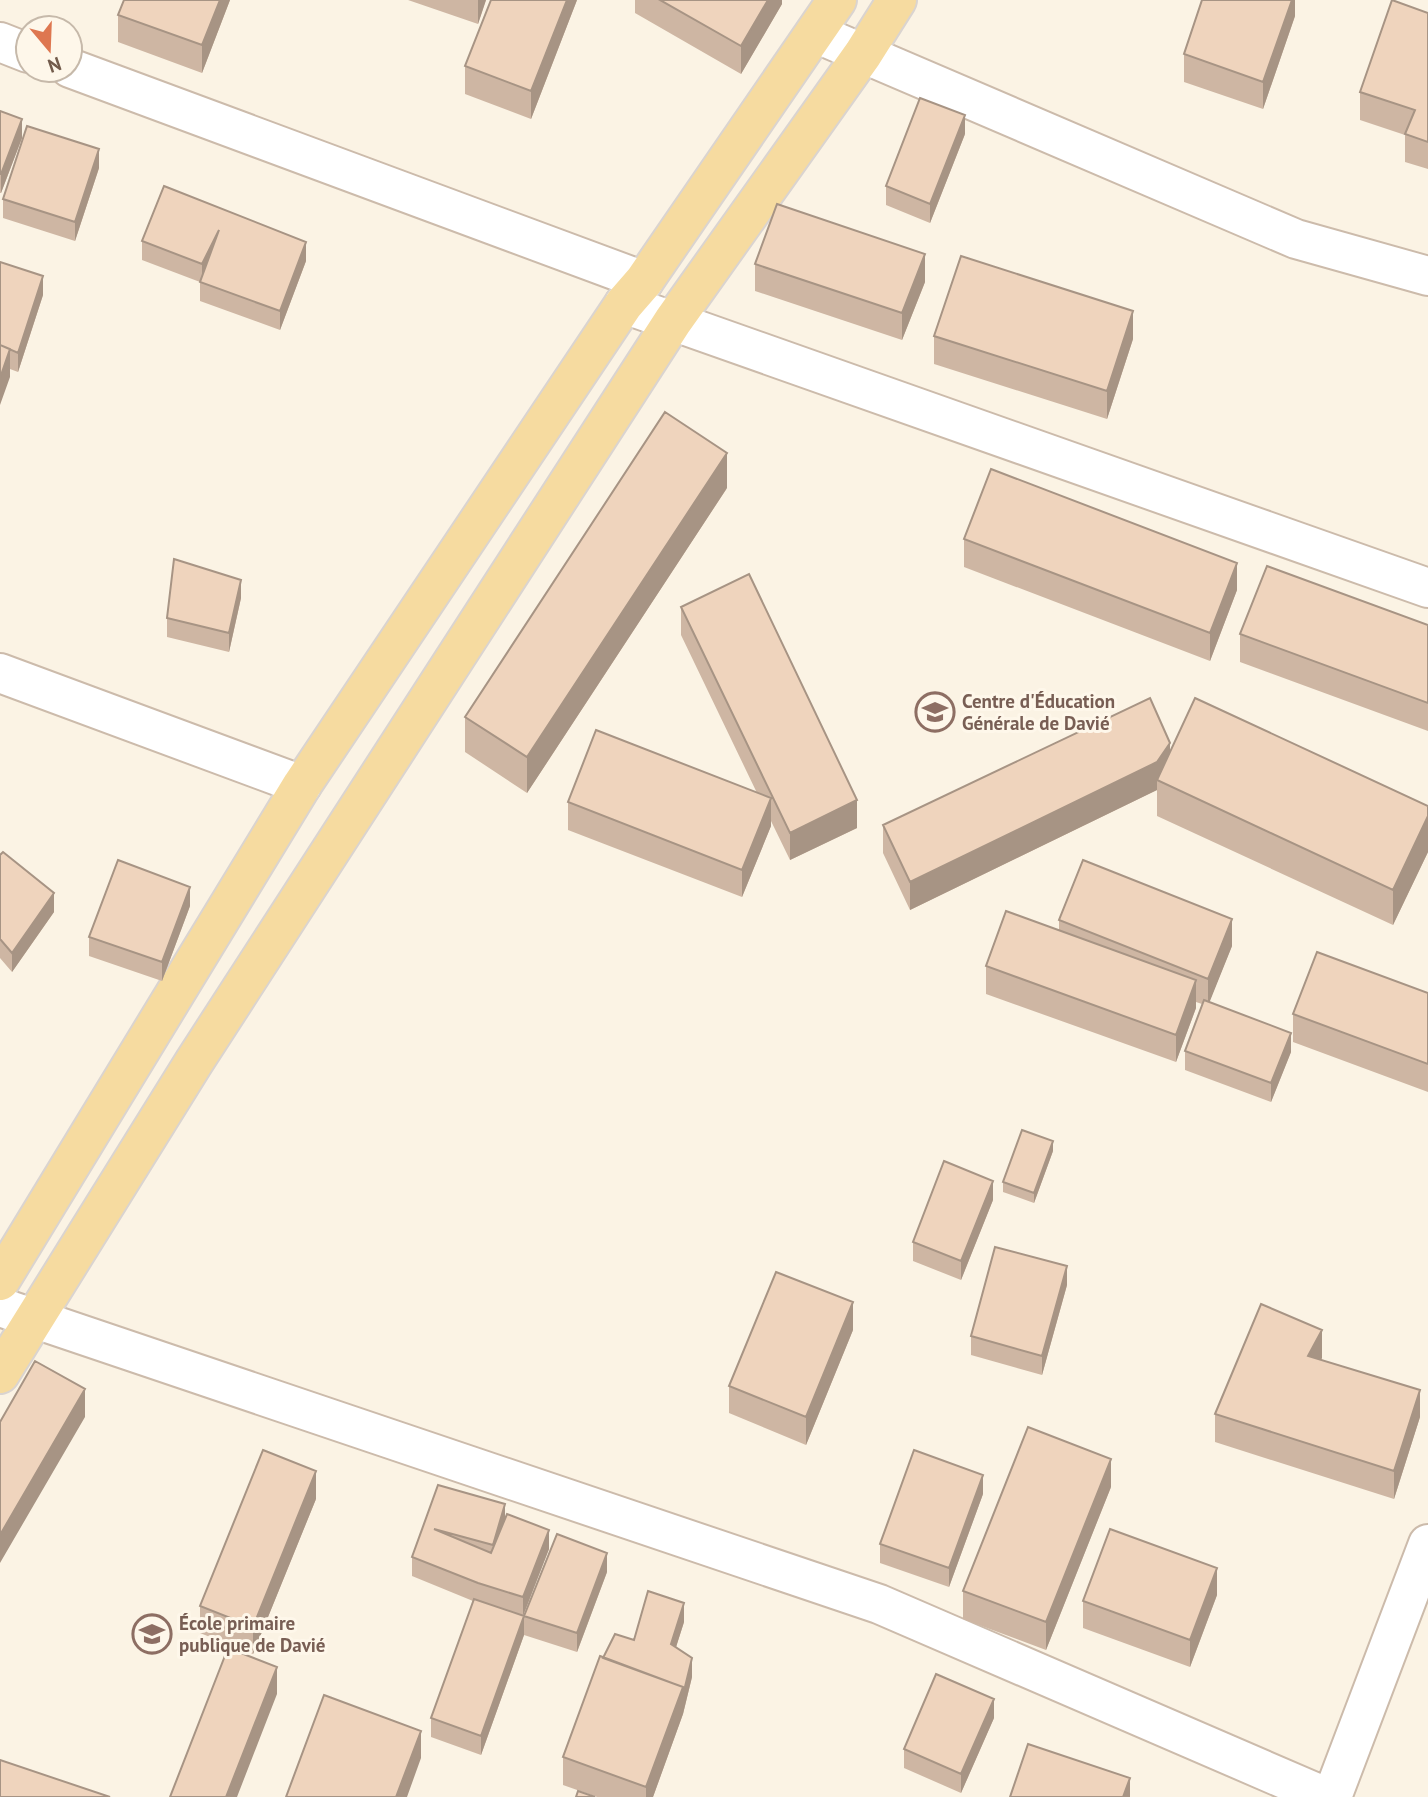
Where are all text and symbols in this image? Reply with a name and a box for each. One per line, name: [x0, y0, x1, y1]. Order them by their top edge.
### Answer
north arrow: [14, 14, 84, 84]
text: N: [45, 52, 64, 78]
place label: Centre d'Éducation Générale de Davié: [962, 689, 1115, 735]
school or university icon: Centre d'Éducation Générale de Davié: [914, 691, 956, 733]
place label: École primaire publique de Davié: [179, 1611, 325, 1657]
school or university icon: École primaire publique de Davié: [131, 1613, 173, 1655]

